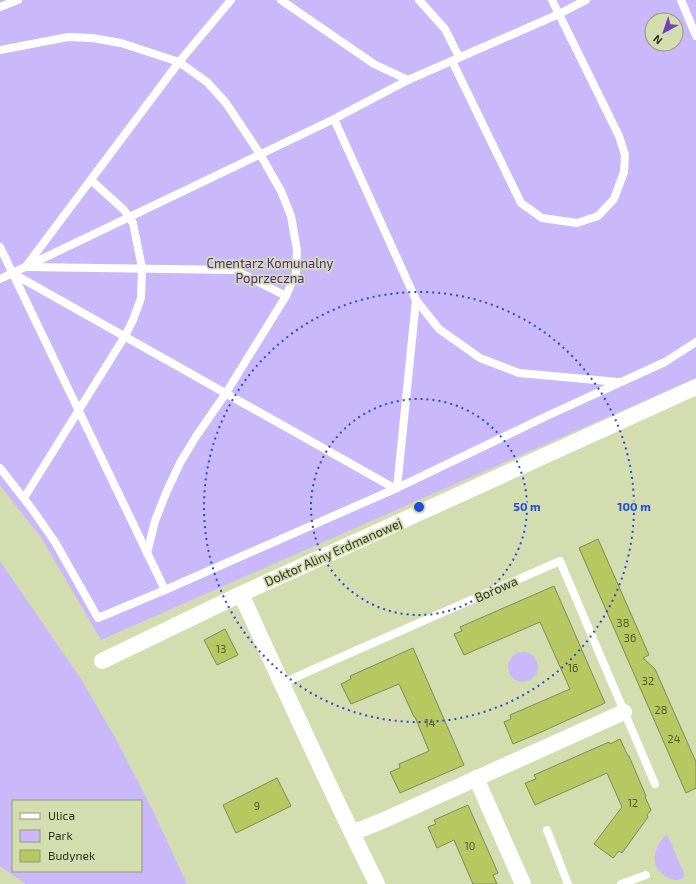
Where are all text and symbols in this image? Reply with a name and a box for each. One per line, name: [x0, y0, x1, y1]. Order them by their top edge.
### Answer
north arrow: [644, 12, 684, 52]
text: N: [650, 32, 664, 48]
park label: Cmentarz Komunalny Poprzeczna: [207, 255, 334, 286]
text: 50 m: [513, 499, 541, 513]
text: 100 m: [617, 499, 651, 513]
centre of rings: [412, 500, 426, 514]
street label: Doktor Aliny Erdmanowej: [262, 514, 404, 590]
street label: Borowa: [472, 572, 520, 606]
house number: 38: [617, 616, 629, 629]
house number: 36: [624, 631, 636, 644]
house number: 13: [216, 642, 226, 655]
house number: 16: [568, 661, 578, 674]
house number: 32: [642, 674, 654, 687]
house number: 28: [655, 703, 667, 716]
house number: 14: [424, 716, 436, 729]
house number: 24: [668, 732, 681, 745]
house number: 12: [628, 796, 638, 809]
house number: 9: [254, 799, 260, 812]
legend: [12, 800, 142, 872]
text: Ulica: [48, 808, 75, 822]
text: Park: [48, 828, 73, 842]
house number: 10: [464, 839, 476, 852]
text: Budynek: [48, 848, 95, 862]

